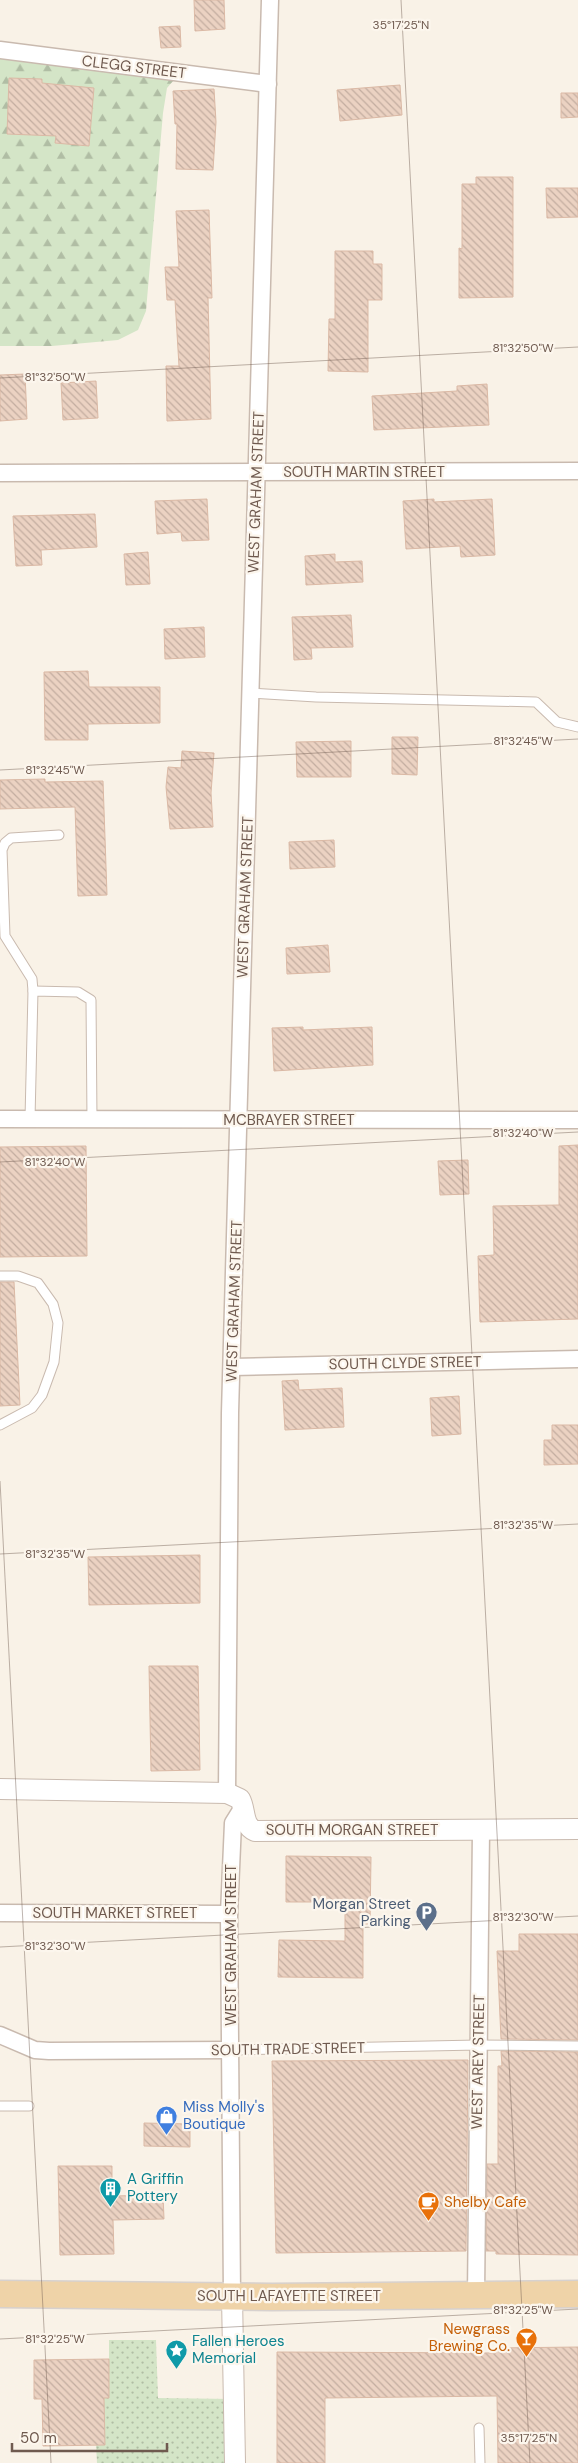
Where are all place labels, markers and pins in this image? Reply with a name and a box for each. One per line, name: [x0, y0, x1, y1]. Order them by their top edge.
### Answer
place label: Morgan Street Parking: [312, 1894, 411, 1931]
parking icon: Morgan Street Parking: [415, 1901, 439, 1932]
place label: Miss Molly's Boutique: [183, 2097, 265, 2134]
shop icon: Miss Molly's Boutique: [155, 2104, 179, 2135]
place label: A Griffin Pottery: [127, 2169, 184, 2206]
building icon: A Griffin Pottery: [99, 2176, 123, 2207]
cafe icon: Shelby Cafe: [416, 2190, 440, 2221]
place label: Shelby Cafe: [444, 2192, 527, 2212]
place label: Newgrass Brewing Co.: [429, 2319, 510, 2356]
bar icon: Newgrass Brewing Co.: [514, 2326, 538, 2357]
place label: Fallen Heroes Memorial: [192, 2331, 284, 2368]
place icon: Fallen Heroes Memorial: [164, 2338, 188, 2369]

